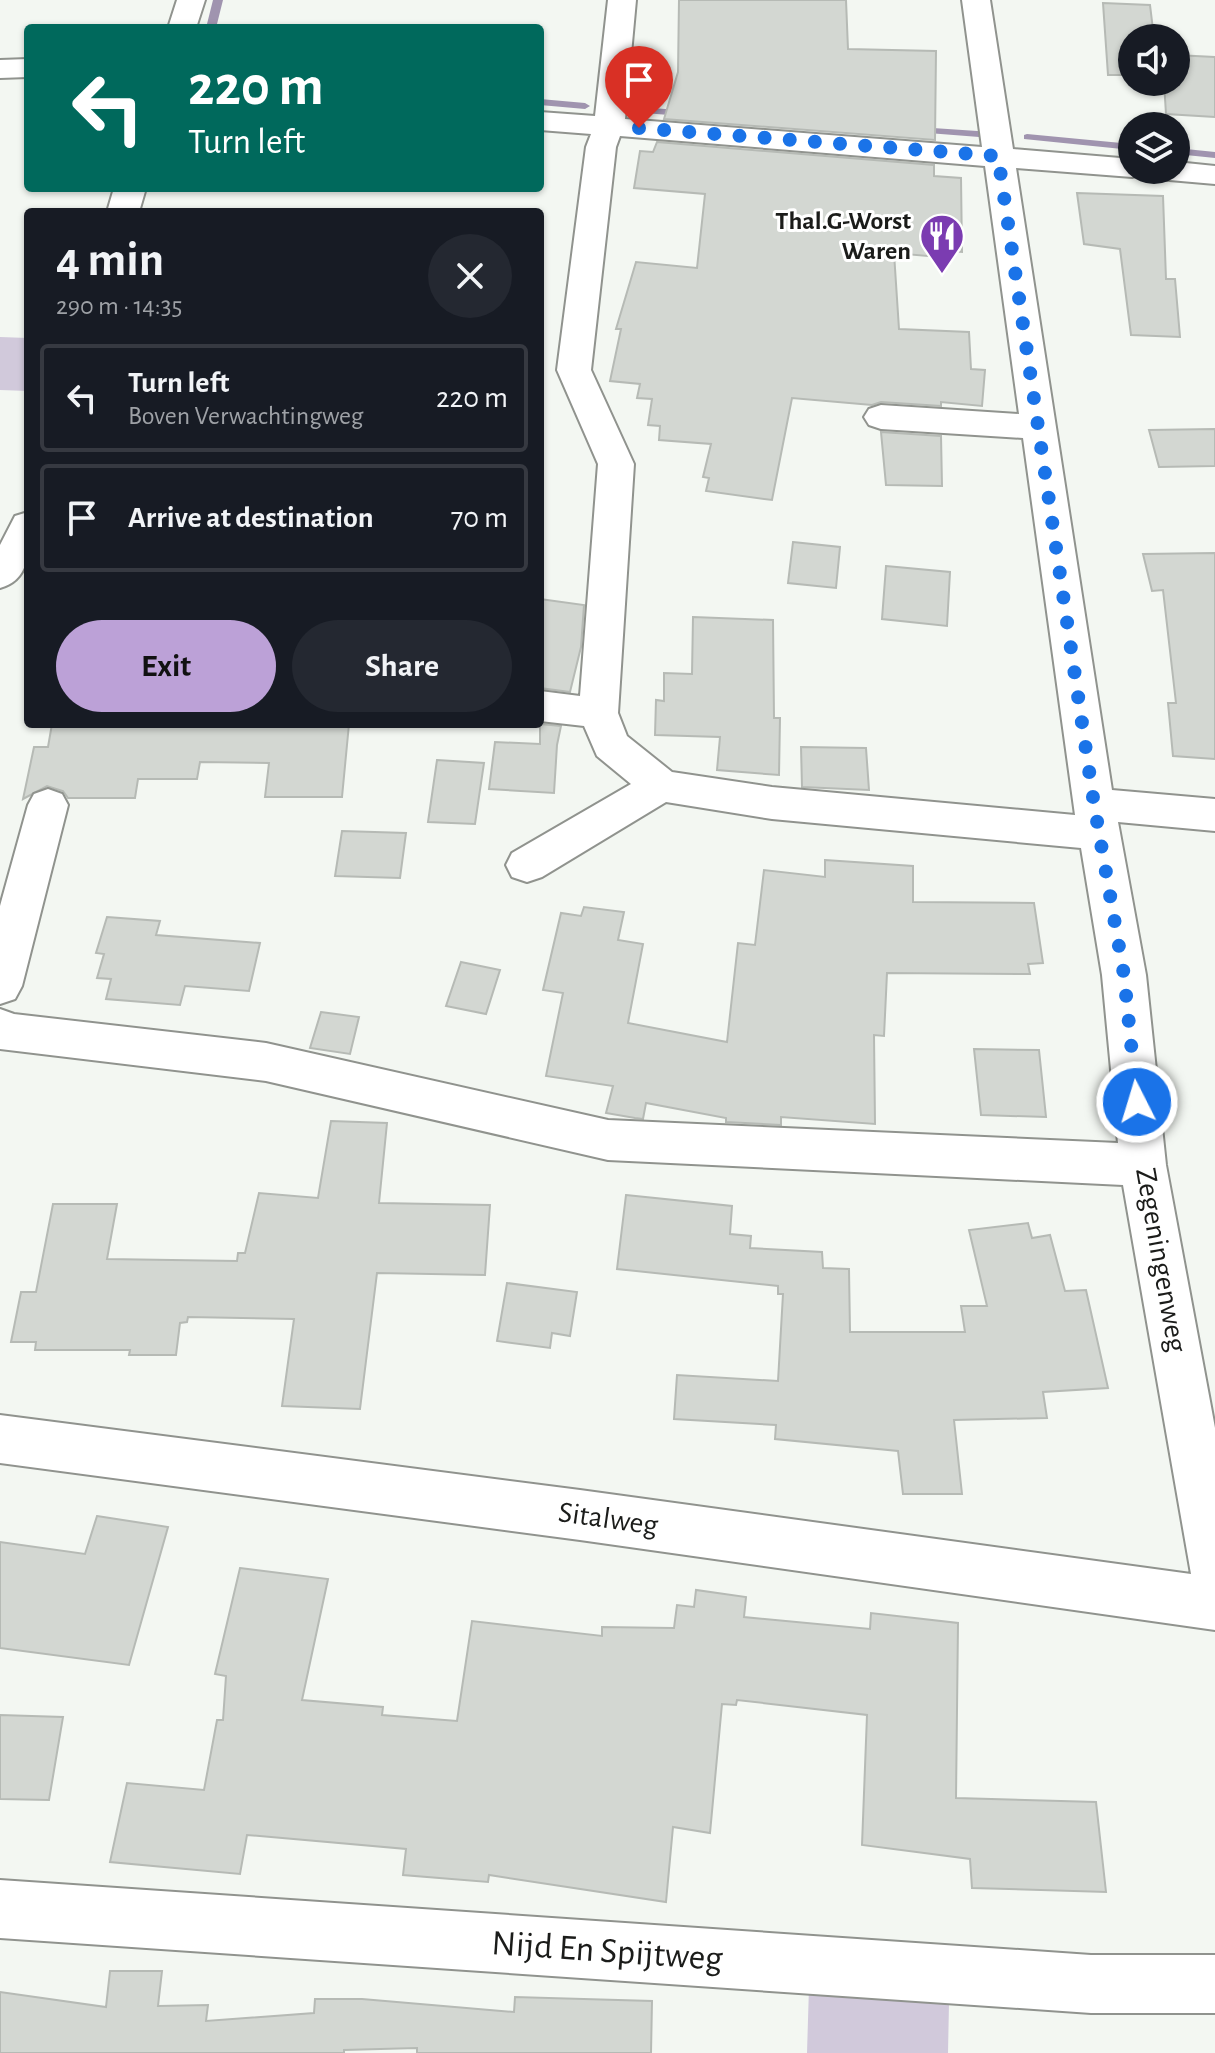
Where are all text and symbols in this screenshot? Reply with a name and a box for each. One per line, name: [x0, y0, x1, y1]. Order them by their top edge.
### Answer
map controls: [1118, 24, 1190, 184]
button: sound: [1118, 24, 1190, 96]
pin: [605, 46, 673, 128]
icon: left: [56, 56, 160, 160]
icon: arrive: [617, 58, 661, 102]
text: 220 m: [188, 59, 324, 115]
button: layers: [1118, 112, 1190, 184]
text: Turn left: [188, 124, 305, 160]
place label: Thal.G-Worst Waren: [775, 208, 911, 264]
restaurant icon: Thal.G-Worst Waren: [918, 212, 966, 275]
button: close: [428, 234, 512, 318]
text: 4 min: [56, 237, 164, 285]
text: 290 m · 14:35: [56, 293, 182, 319]
text: Turn left: [128, 368, 229, 398]
icon: left: [60, 376, 104, 420]
text: 220 m: [436, 383, 508, 413]
text: Boven Verwachtingweg: [128, 403, 363, 429]
icon: arrive: [60, 496, 104, 540]
text: Arrive at destination: [128, 503, 374, 533]
text: 70 m: [451, 503, 508, 533]
button: Exit: [56, 620, 276, 712]
button: Share: [292, 620, 512, 712]
position arrow: [1095, 1060, 1179, 1144]
street label: Zegeningenweg: [1130, 1166, 1192, 1355]
street label: Sitalweg: [556, 1497, 660, 1541]
street label: Nijd En Spijtweg: [490, 1925, 724, 1977]

